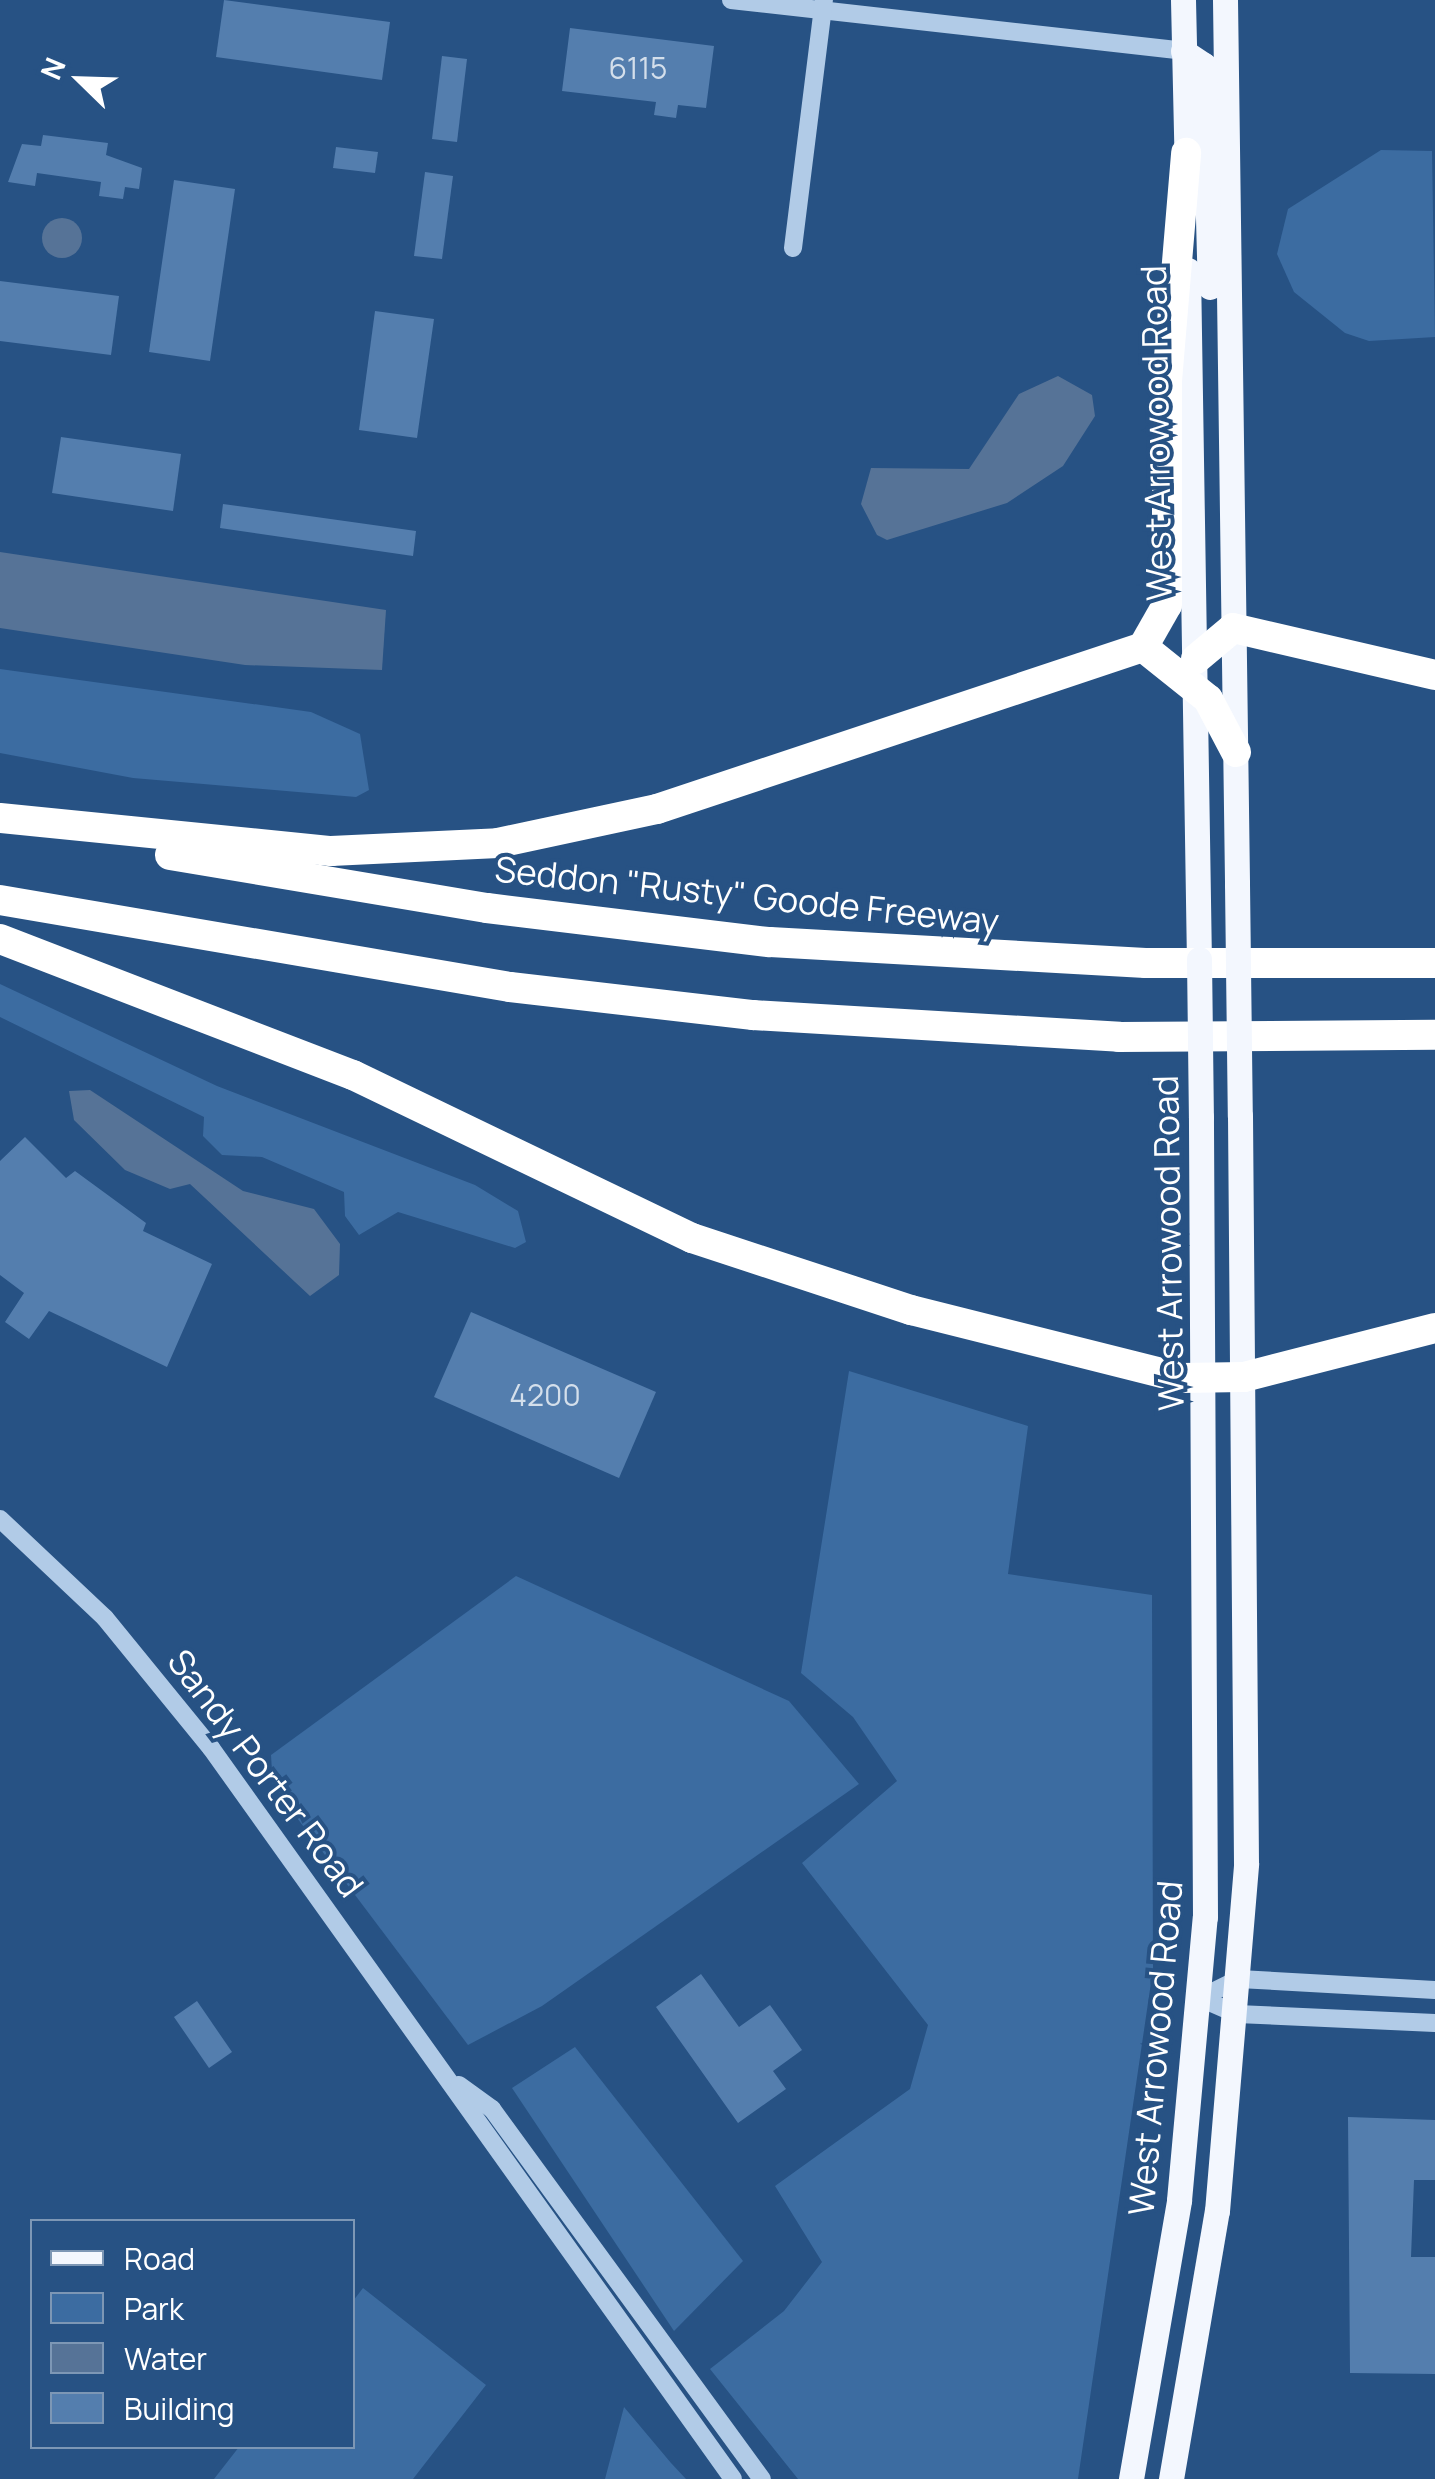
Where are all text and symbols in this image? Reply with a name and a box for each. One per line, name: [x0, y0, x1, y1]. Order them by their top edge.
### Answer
north arrow: [30, 30, 130, 130]
house number: 6115: [609, 50, 667, 86]
text: N: [31, 52, 74, 85]
street label: West Arrowood Road: [1132, 265, 1180, 601]
street label: Seddon "Rusty" Goode Freeway: [493, 848, 1001, 942]
street label: West Arrowood Road: [1144, 1075, 1192, 1411]
house number: 4200: [509, 1377, 581, 1413]
street label: Sandy Porter Road: [159, 1641, 373, 1905]
street label: West Arrowood Road: [1119, 1879, 1191, 2217]
legend: [30, 2219, 355, 2449]
text: Road: [124, 2238, 195, 2279]
text: Park: [124, 2288, 184, 2329]
text: Water: [124, 2338, 207, 2379]
text: Building: [124, 2388, 235, 2429]

